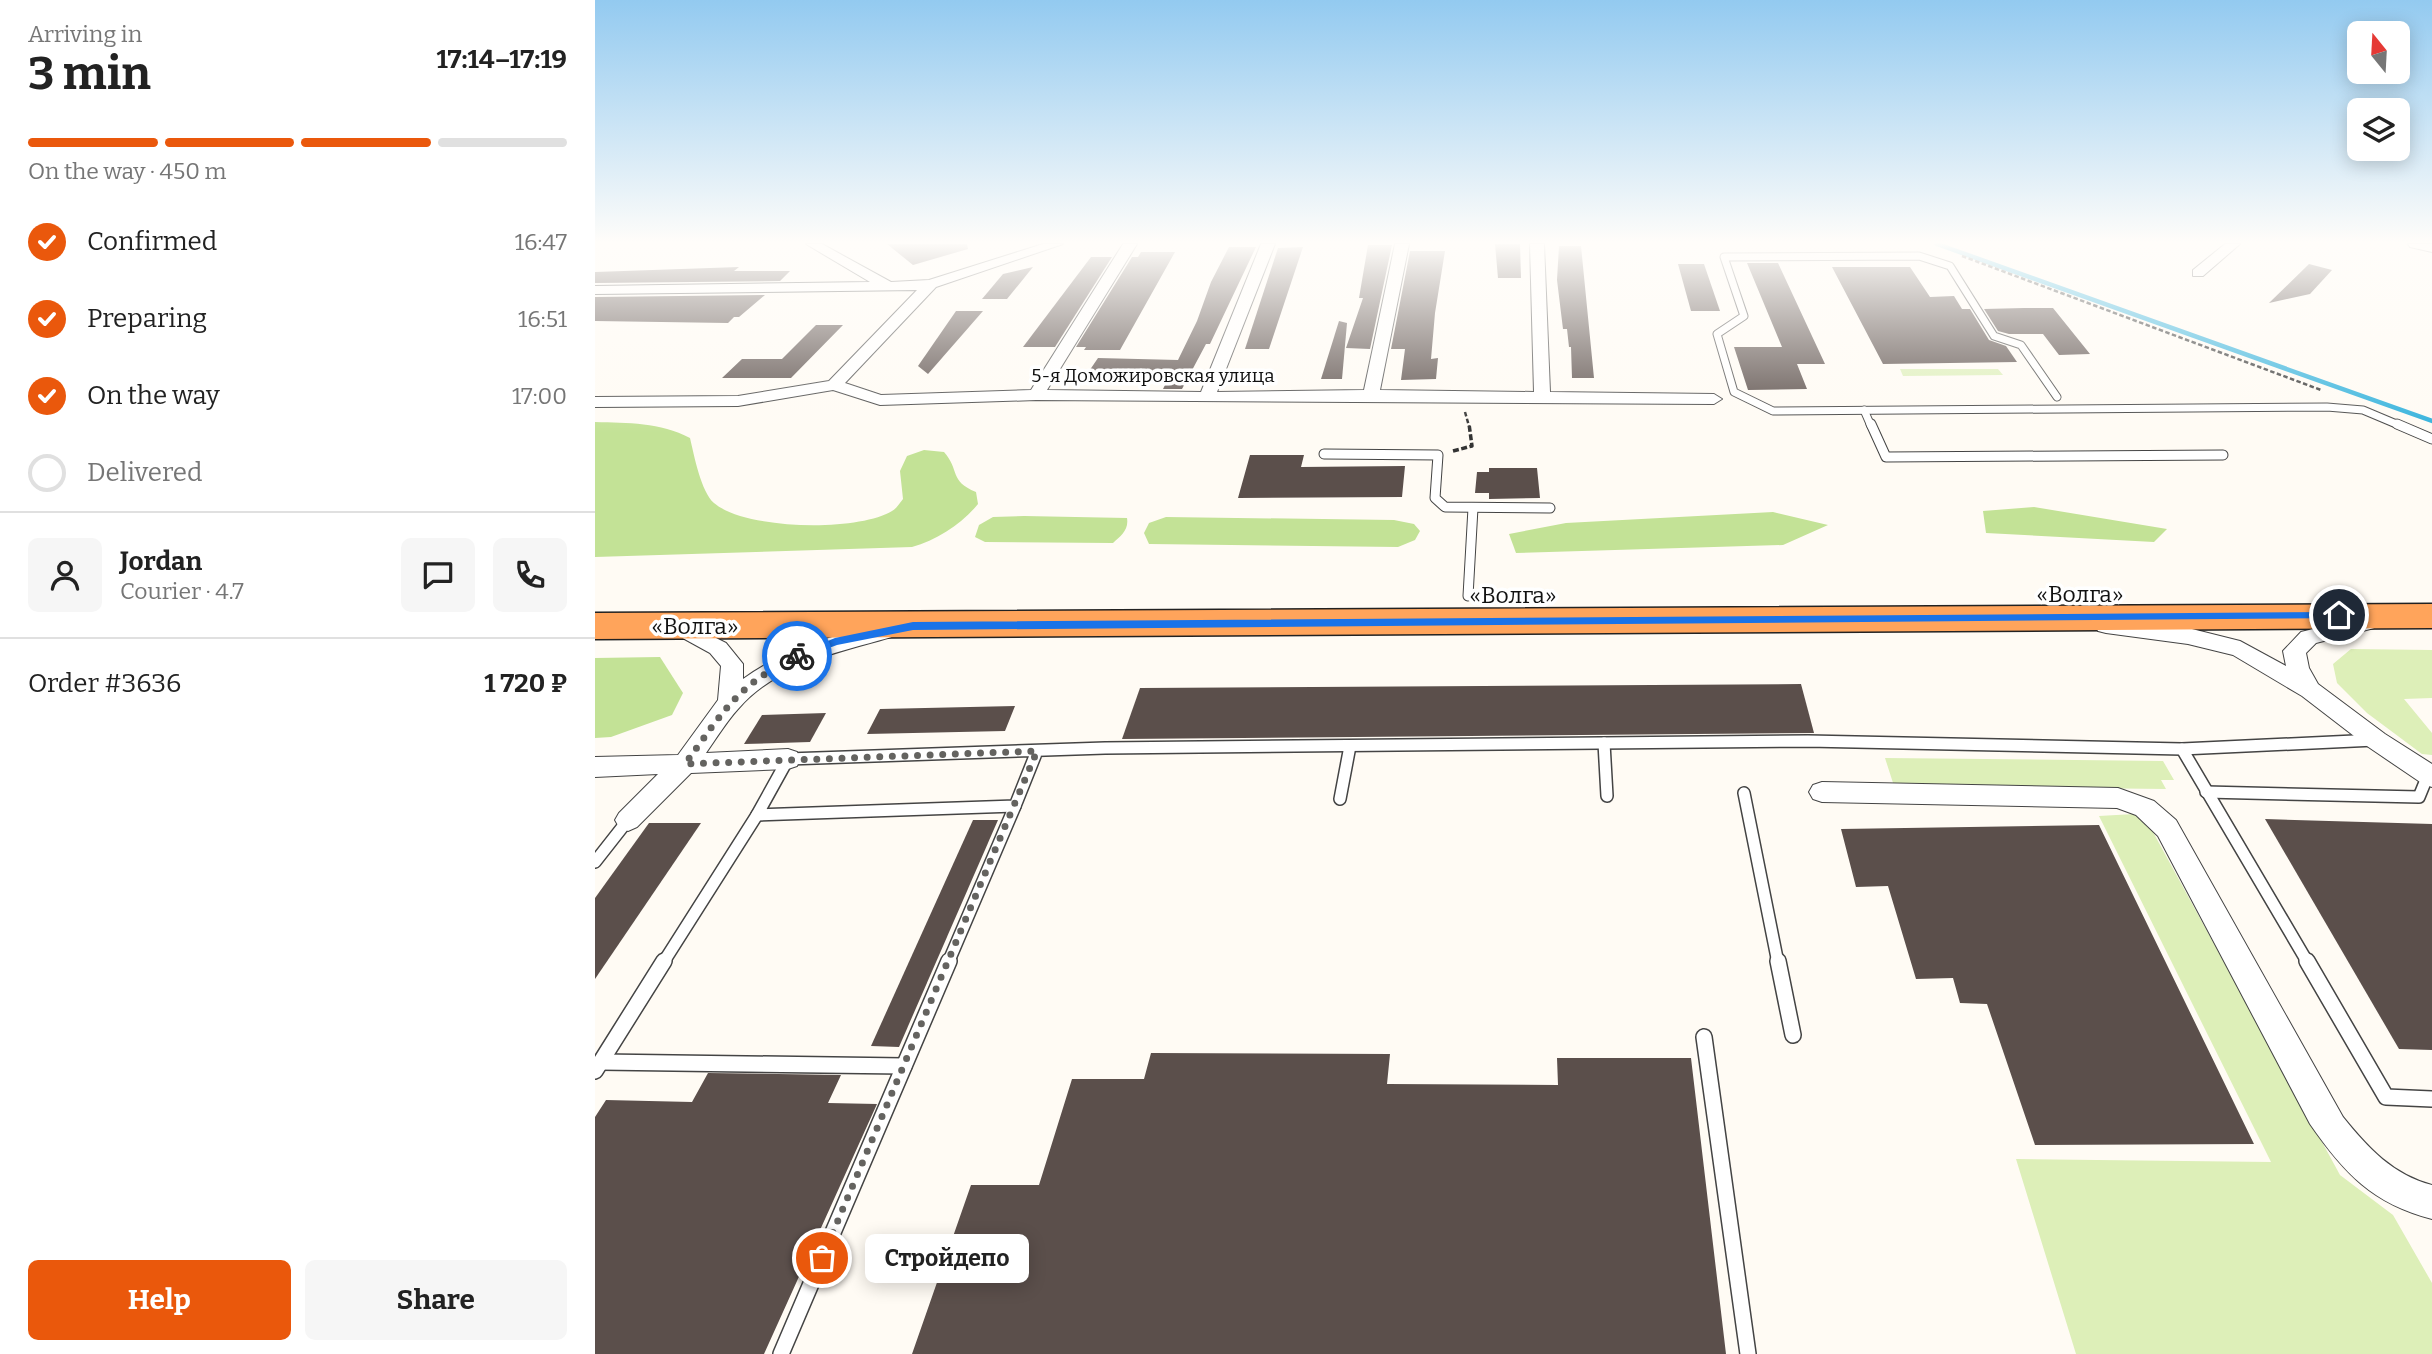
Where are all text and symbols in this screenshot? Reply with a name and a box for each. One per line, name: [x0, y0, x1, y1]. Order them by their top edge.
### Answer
text: Arriving in: [28, 20, 142, 48]
north arrow: [2347, 21, 2410, 84]
map controls: [2347, 21, 2410, 161]
text: 17:14–17:19: [436, 44, 567, 75]
text: 3 min: [28, 46, 151, 101]
button: layers: [2347, 98, 2410, 161]
text: On the way · 450 m: [28, 157, 227, 185]
icon: check: [28, 223, 66, 261]
text: Confirmed: [87, 226, 217, 257]
text: 16:47: [515, 228, 567, 256]
icon: check: [28, 300, 66, 338]
text: Preparing: [87, 303, 207, 334]
text: 16:51: [518, 305, 567, 333]
street label: 5-я Доможировская улица: [1031, 364, 1275, 387]
icon: check: [28, 377, 66, 415]
text: On the way: [87, 380, 220, 411]
text: 17:00: [512, 382, 567, 410]
text: Delivered: [87, 457, 202, 488]
button: person: [28, 538, 102, 612]
button: chat: [401, 538, 475, 612]
button: phone: [493, 538, 567, 612]
text: Jordan: [120, 546, 202, 577]
text: Courier · 4.7: [120, 577, 244, 605]
street label: «Волга»: [2037, 580, 2123, 608]
street label: «Волга»: [1470, 581, 1556, 609]
pin: [2309, 585, 2369, 645]
icon: home: [2320, 596, 2358, 634]
street label: «Волга»: [652, 612, 738, 640]
courier: [762, 621, 832, 691]
icon: bike: [778, 637, 816, 675]
text: Order #3636: [28, 668, 181, 699]
text: 1 720 ₽: [484, 668, 567, 699]
pin: [792, 1228, 852, 1288]
callout: Стройдепо: [864, 1234, 1029, 1282]
icon: bag: [803, 1239, 841, 1277]
text: Стройдепо: [885, 1244, 1009, 1272]
button: Help: [28, 1260, 291, 1340]
button: Share: [305, 1260, 567, 1340]

